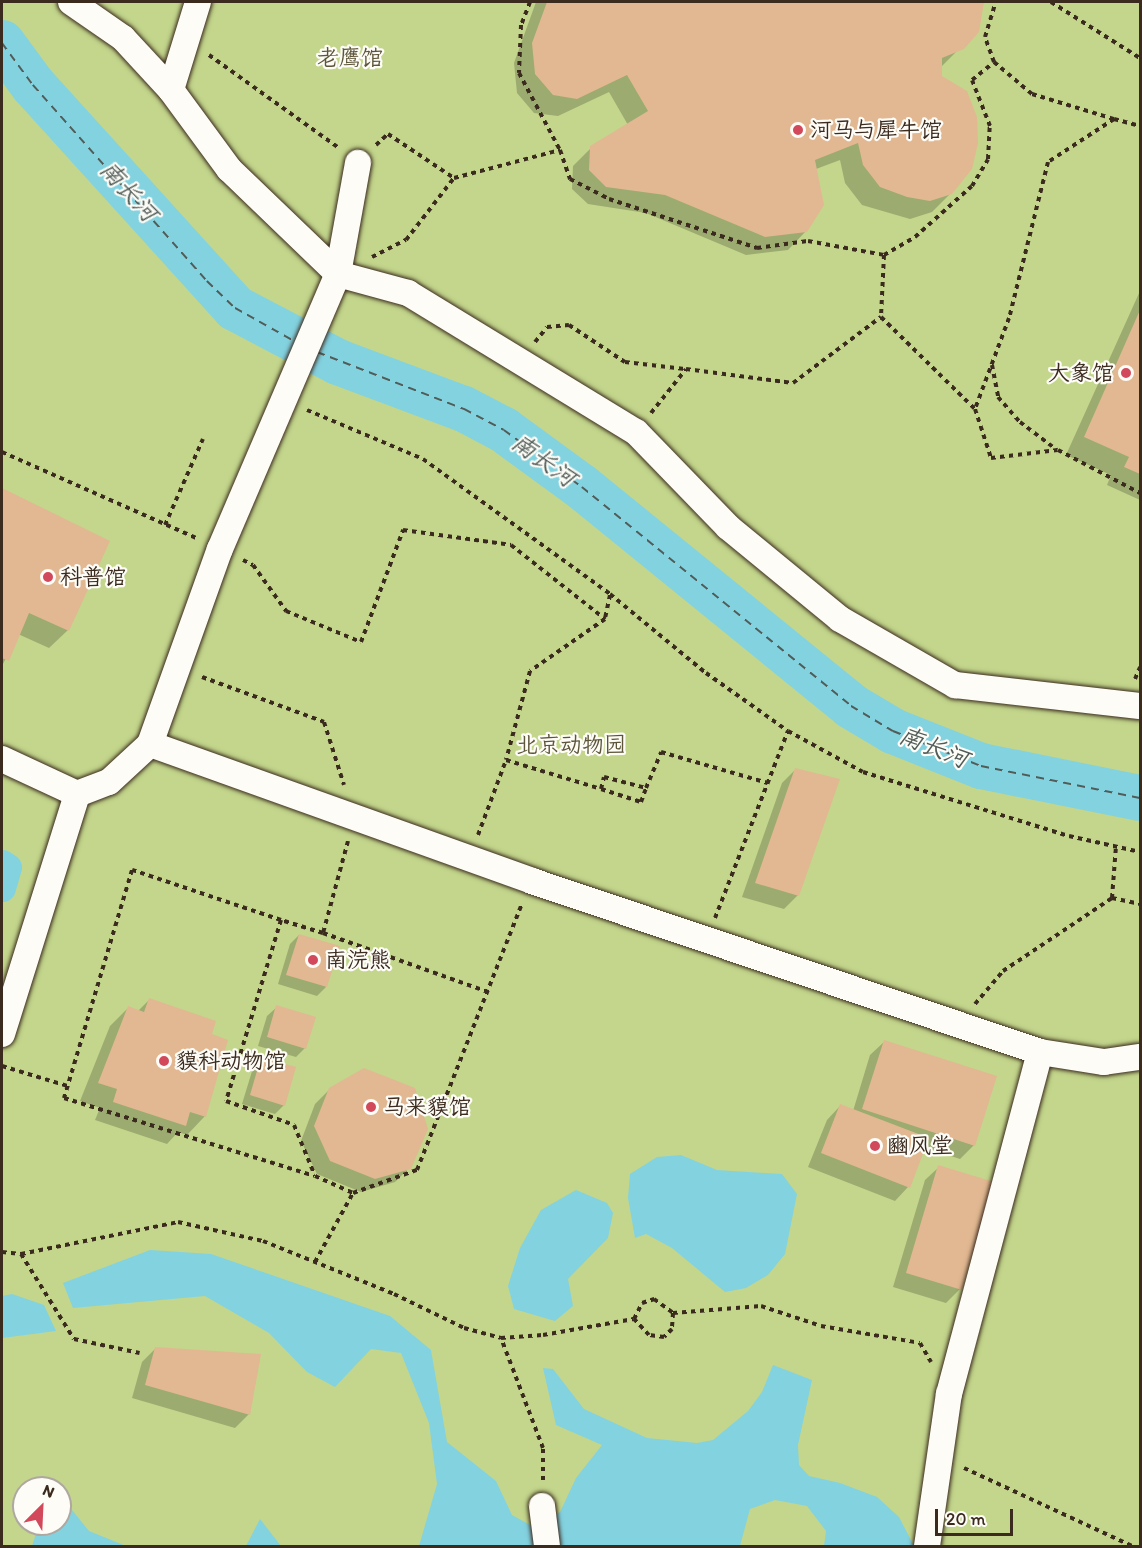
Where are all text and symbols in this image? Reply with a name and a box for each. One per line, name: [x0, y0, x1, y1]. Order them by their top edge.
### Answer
park label: 老鹰馆: [317, 45, 383, 71]
place label: 河马与犀牛馆: [810, 117, 942, 143]
marker: 河马与犀牛馆: [791, 123, 805, 137]
water label: 南长河: [94, 155, 164, 227]
place label: 大象馆: [1048, 360, 1114, 386]
marker: 大象馆: [1119, 366, 1133, 380]
water label: 南长河: [506, 427, 582, 493]
place label: 科普馆: [60, 564, 126, 590]
marker: 科普馆: [41, 570, 55, 584]
water label: 南长河: [895, 720, 973, 774]
park label: 北京动物园: [516, 732, 626, 758]
place label: 南浣熊: [325, 947, 391, 973]
marker: 南浣熊: [306, 953, 320, 967]
place label: 貘科动物馆: [176, 1048, 286, 1074]
marker: 貘科动物馆: [157, 1054, 171, 1068]
place label: 马来貘馆: [383, 1094, 471, 1120]
marker: 马来貘馆: [364, 1100, 378, 1114]
place label: 豳风堂: [887, 1133, 953, 1159]
marker: 豳风堂: [868, 1139, 882, 1153]
north arrow: [12, 1476, 72, 1536]
text: N: [40, 1480, 58, 1502]
scale bar: [938, 1497, 1016, 1535]
text: 20 m: [946, 1508, 986, 1530]

